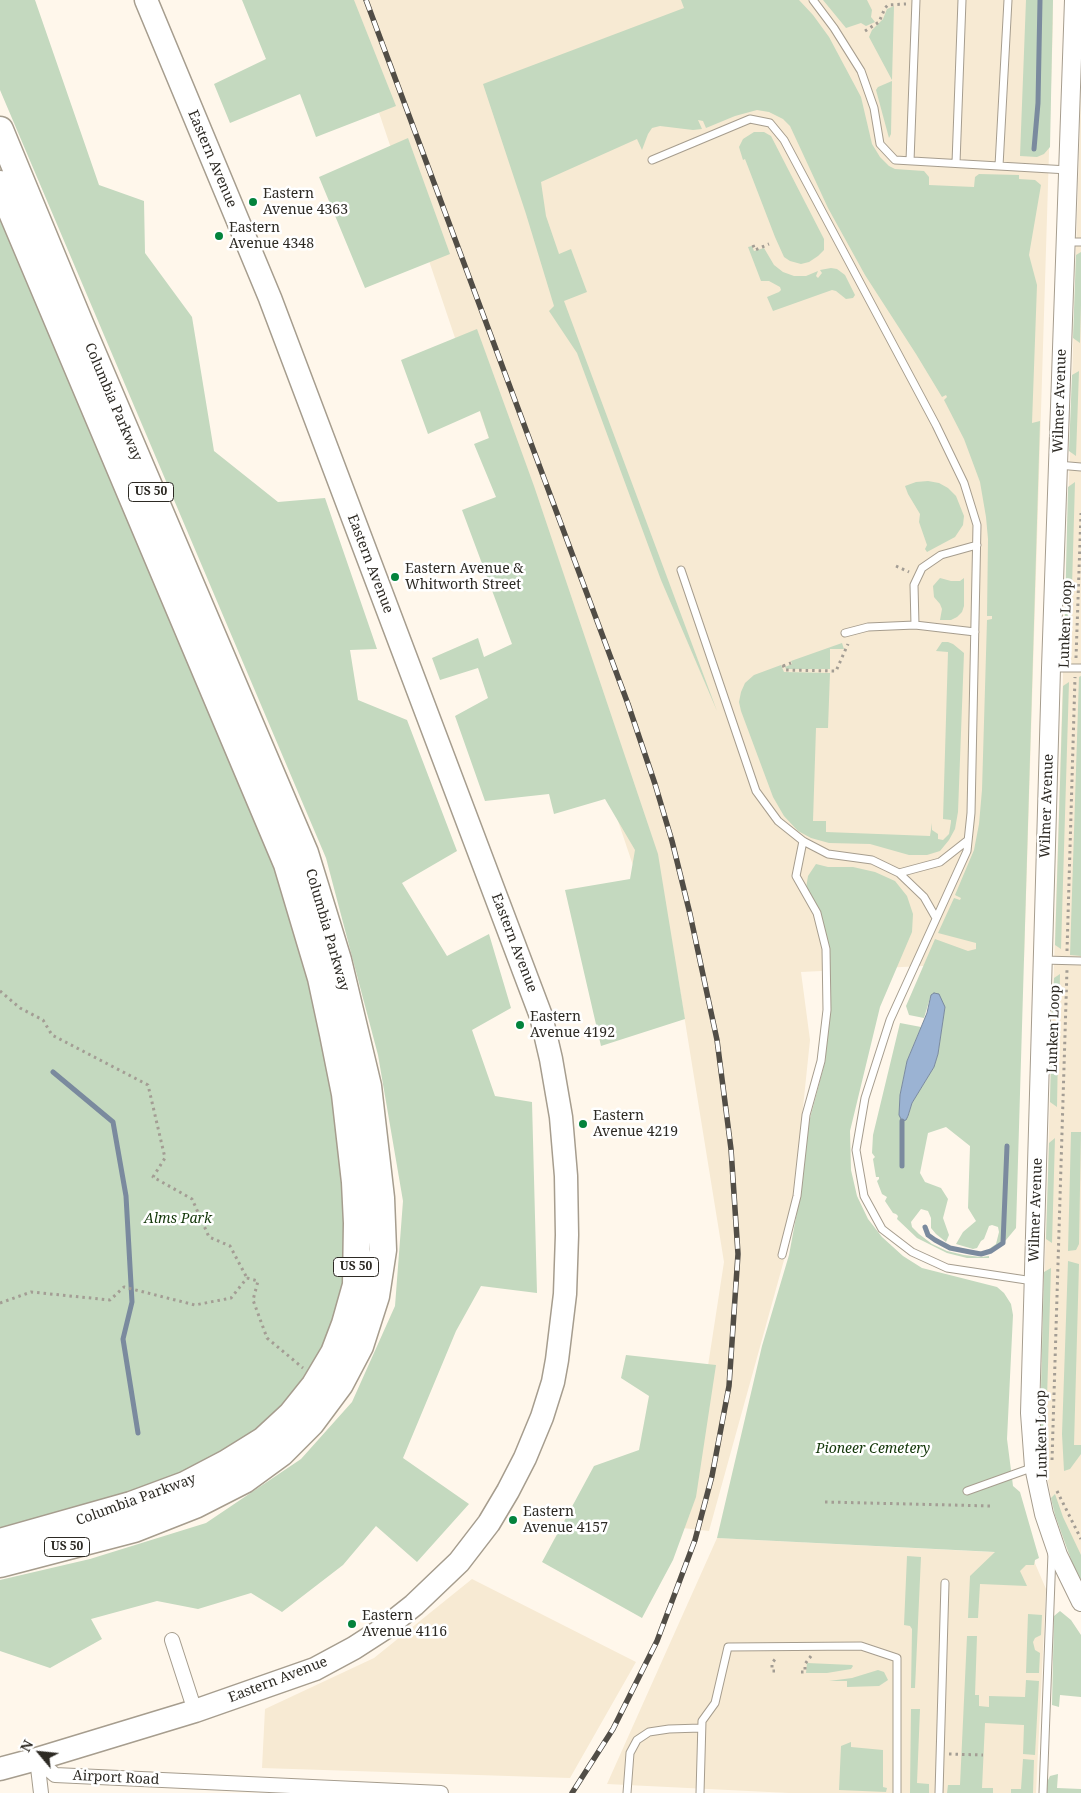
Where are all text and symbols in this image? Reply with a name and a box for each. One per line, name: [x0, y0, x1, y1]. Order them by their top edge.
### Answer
street label: Eastern Avenue: [184, 108, 240, 210]
place label: Eastern Avenue 4363: [263, 186, 348, 218]
marker: Eastern Avenue 4363: [247, 196, 259, 208]
place label: Eastern Avenue 4348: [229, 220, 314, 252]
marker: Eastern Avenue 4348: [213, 230, 225, 242]
street label: Columbia Parkway: [81, 341, 145, 463]
street label: Wilmer Avenue: [1050, 349, 1070, 453]
road number: US 50: [128, 482, 174, 502]
street label: Eastern Avenue: [343, 512, 397, 616]
place label: Eastern Avenue & Whitworth Street: [405, 561, 524, 594]
marker: Eastern Avenue & Whitworth Street: [389, 571, 401, 583]
street label: Lunken Loop: [1056, 580, 1076, 668]
street label: Wilmer Avenue: [1037, 754, 1057, 858]
street label: Columbia Parkway: [302, 867, 352, 993]
street label: Eastern Avenue: [487, 891, 541, 995]
street label: Lunken Loop: [1044, 985, 1064, 1073]
place label: Eastern Avenue 4192: [530, 1009, 615, 1042]
marker: Eastern Avenue 4192: [514, 1019, 526, 1031]
place label: Eastern Avenue 4219: [593, 1108, 678, 1140]
marker: Eastern Avenue 4219: [577, 1118, 589, 1130]
street label: Wilmer Avenue: [1026, 1158, 1046, 1262]
park label: Alms Park: [144, 1211, 212, 1227]
road number: US 50: [334, 1258, 378, 1276]
street label: Lunken Loop: [1033, 1390, 1051, 1478]
park label: Pioneer Cemetery: [816, 1441, 930, 1457]
street label: Columbia Parkway: [74, 1470, 198, 1530]
place label: Eastern Avenue 4157: [523, 1504, 608, 1536]
marker: Eastern Avenue 4157: [507, 1514, 519, 1526]
road number: US 50: [44, 1538, 90, 1556]
place label: Eastern Avenue 4116: [362, 1608, 447, 1640]
marker: Eastern Avenue 4116: [346, 1618, 358, 1630]
street label: Eastern Avenue: [226, 1653, 330, 1707]
north arrow: [15, 1728, 65, 1778]
text: N: [15, 1736, 37, 1755]
street label: Airport Road: [72, 1767, 160, 1789]

